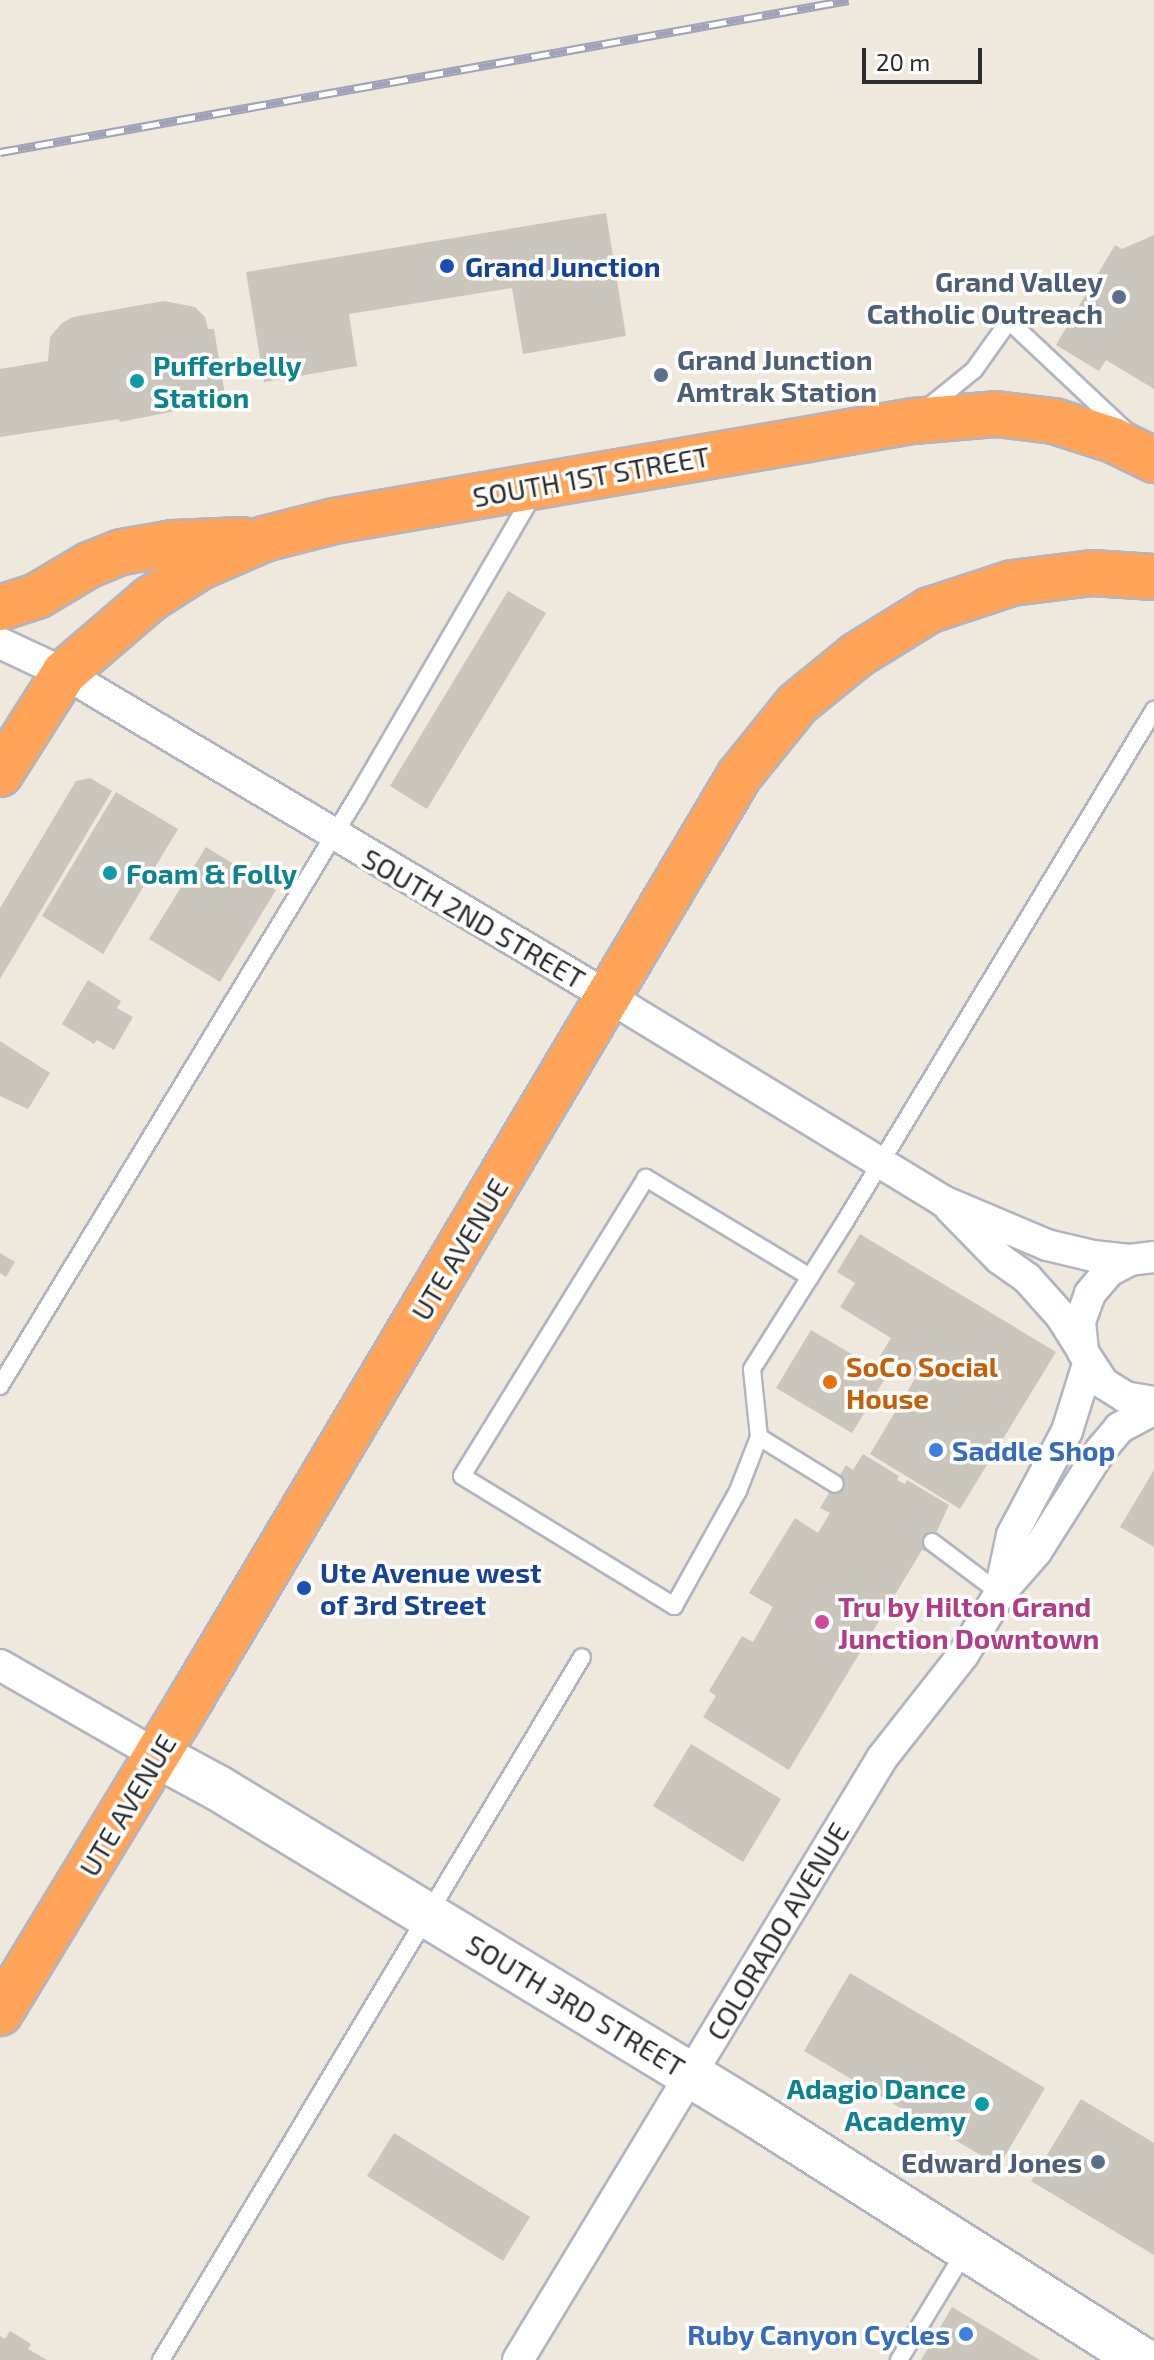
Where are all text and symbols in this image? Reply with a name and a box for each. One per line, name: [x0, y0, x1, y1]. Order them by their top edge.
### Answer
scale bar: [866, 32, 986, 82]
text: 20 m: [876, 47, 930, 76]
place label: Grand Junction: [465, 249, 661, 283]
marker: Grand Junction: [436, 255, 458, 277]
place label: Grand Valley Catholic Outreach: [867, 264, 1103, 330]
marker: Grand Valley Catholic Outreach: [1110, 288, 1128, 306]
place label: Grand Junction Amtrak Station: [677, 342, 877, 408]
place label: Pufferbelly Station: [153, 348, 302, 414]
marker: Grand Junction Amtrak Station: [652, 366, 670, 384]
marker: Pufferbelly Station: [128, 372, 146, 390]
street label: SOUTH 1ST STREET: [470, 439, 712, 513]
street label: SOUTH 2ND STREET: [357, 841, 591, 995]
place label: Foam & Folly: [126, 856, 297, 890]
marker: Foam & Folly: [101, 864, 119, 882]
street label: UTE AVENUE: [403, 1172, 515, 1326]
place label: SoCo Social House: [846, 1349, 998, 1415]
marker: SoCo Social House: [821, 1373, 839, 1391]
place label: Saddle Shop: [952, 1433, 1115, 1467]
marker: Saddle Shop: [927, 1441, 945, 1459]
place label: Ute Avenue west of 3rd Street: [320, 1555, 543, 1621]
marker: Ute Avenue west of 3rd Street: [295, 1579, 313, 1597]
place label: Tru by Hilton Grand Junction Downtown: [838, 1589, 1099, 1655]
marker: Tru by Hilton Grand Junction Downtown: [813, 1613, 831, 1631]
street label: UTE AVENUE: [71, 1728, 183, 1882]
street label: COLORADO AVENUE: [699, 1816, 855, 2046]
street label: SOUTH 3RD STREET: [461, 1927, 691, 2083]
place label: Adagio Dance Academy: [787, 2071, 966, 2137]
marker: Adagio Dance Academy: [973, 2095, 991, 2113]
place label: Edward Jones: [900, 2145, 1082, 2179]
marker: Edward Jones: [1089, 2153, 1107, 2171]
place label: Ruby Canyon Cycles: [687, 2317, 950, 2351]
marker: Ruby Canyon Cycles: [957, 2325, 975, 2343]

